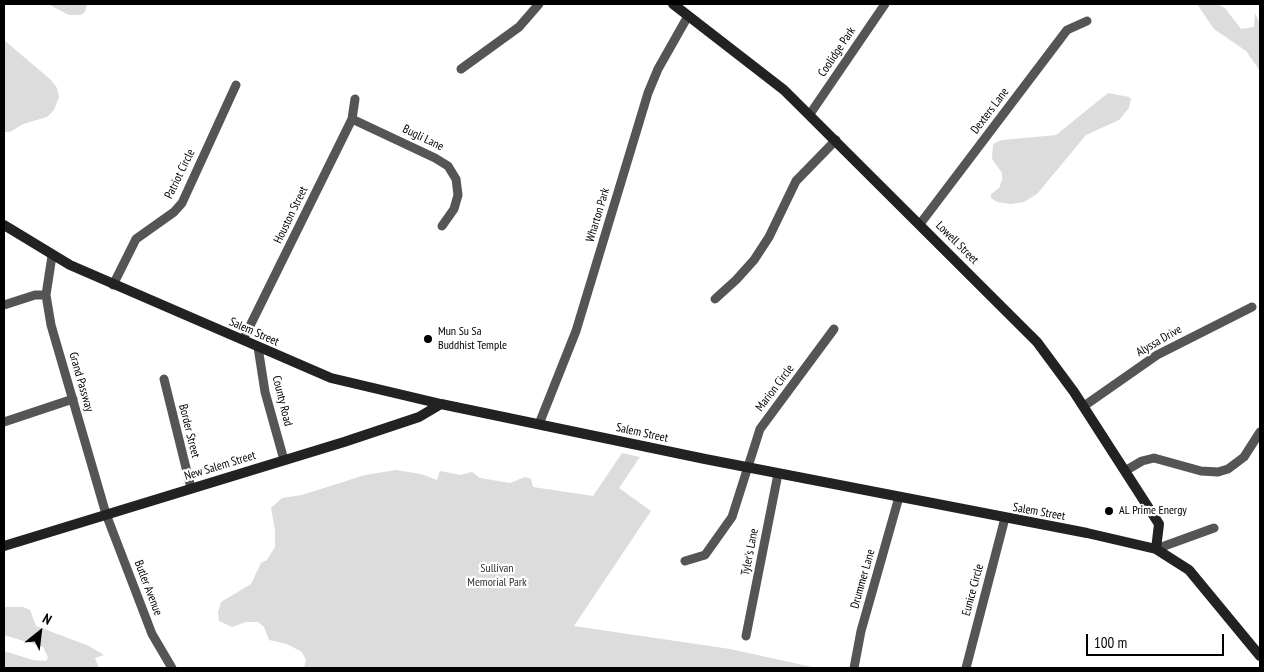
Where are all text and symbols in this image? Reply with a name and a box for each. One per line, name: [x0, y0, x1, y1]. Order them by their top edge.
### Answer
street label: Coolidge Park: [815, 24, 859, 80]
street label: Dexters Lane: [968, 85, 1012, 137]
street label: Bugli Lane: [400, 122, 446, 154]
street label: Patriot Circle: [162, 147, 198, 201]
street label: Houston Street: [271, 184, 311, 246]
street label: Wharton Park: [583, 186, 613, 244]
street label: Lowell Street: [933, 219, 981, 267]
street label: Salem Street: [227, 315, 281, 349]
street label: Alyssa Drive: [1134, 322, 1184, 360]
place label: Mun Su Sa Buddhist Temple: [438, 325, 507, 353]
marker: Mun Su Sa Buddhist Temple: [422, 333, 434, 345]
street label: Grand Passway: [66, 351, 96, 413]
street label: Marion Circle: [753, 362, 797, 414]
street label: County Road: [269, 374, 295, 428]
street label: Border Street: [175, 403, 203, 459]
street label: Salem Street: [615, 420, 669, 446]
street label: New Salem Street: [183, 448, 257, 484]
street label: Salem Street: [1012, 500, 1066, 524]
place label: AL Prime Energy: [1119, 504, 1187, 518]
marker: AL Prime Energy: [1103, 505, 1115, 517]
street label: Tyler's Lane: [738, 527, 762, 577]
street label: Drummer Lane: [848, 548, 878, 610]
street label: Butler Avenue: [131, 558, 165, 618]
park label: Sullivan Memorial Park: [467, 562, 527, 590]
street label: Eunice Circle: [959, 562, 987, 618]
north arrow: [15, 607, 65, 657]
text: N: [40, 609, 55, 629]
scale bar: [1089, 624, 1226, 656]
text: 100 m: [1094, 633, 1127, 652]

